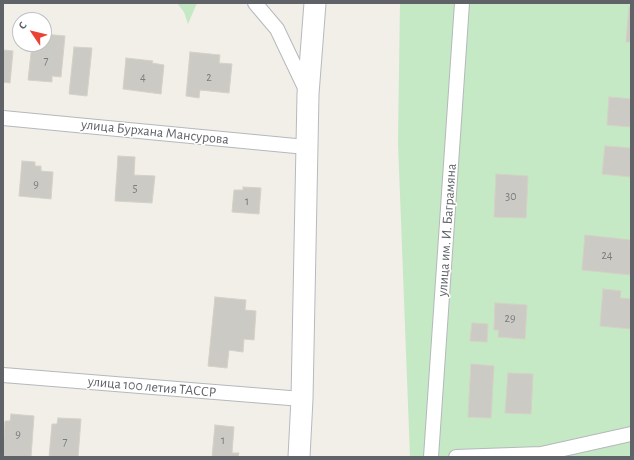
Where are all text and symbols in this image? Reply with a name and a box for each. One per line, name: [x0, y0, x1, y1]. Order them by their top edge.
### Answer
north arrow: [12, 12, 52, 52]
text: С: [16, 20, 29, 31]
house number: 7: [43, 53, 49, 67]
house number: 4: [140, 70, 146, 84]
house number: 2: [206, 70, 212, 84]
street label: улица Бурхана Мансурова: [80, 116, 230, 148]
street label: улица им. И. Баграмяна: [434, 163, 460, 297]
house number: 9: [33, 177, 39, 191]
house number: 5: [132, 181, 138, 195]
house number: 30: [505, 189, 517, 203]
house number: 1: [245, 194, 249, 208]
house number: 24: [601, 248, 613, 262]
house number: 29: [504, 311, 516, 325]
street label: улица 100 летия ТАССР: [87, 373, 217, 401]
house number: 9: [15, 427, 21, 441]
house number: 1: [221, 433, 225, 447]
house number: 7: [62, 434, 68, 448]

